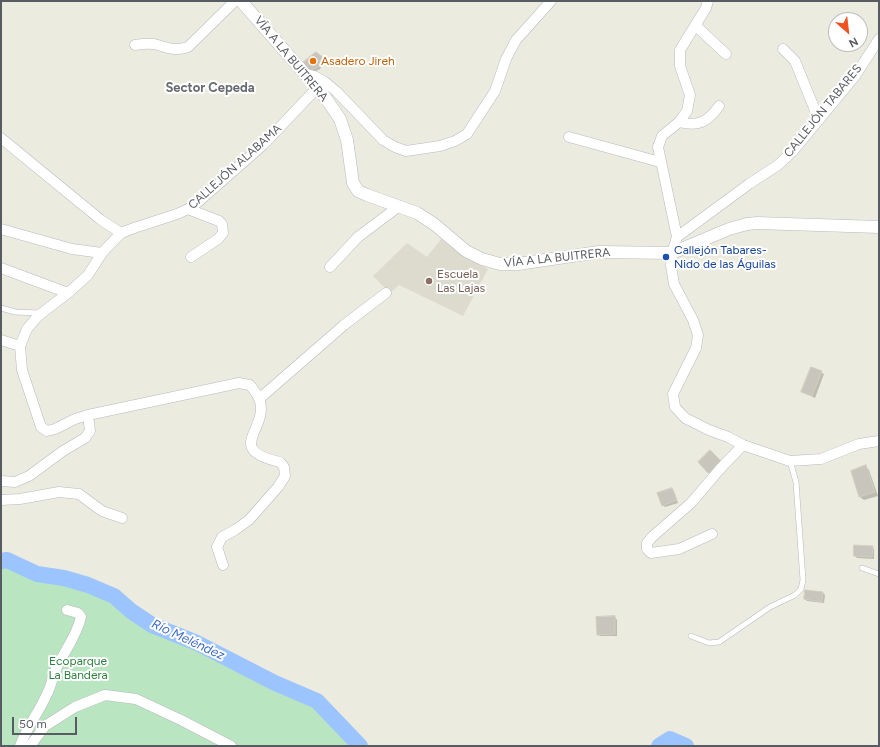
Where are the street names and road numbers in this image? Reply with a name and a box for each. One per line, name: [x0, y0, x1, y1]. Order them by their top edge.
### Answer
street label: VÍA A LA BUITRERA: [251, 13, 331, 105]
street label: CALLEJÓN TABARES: [781, 62, 865, 160]
street label: CALLEJÓN ALABAMA: [185, 121, 285, 213]
street label: VÍA A LA BUITRERA: [503, 245, 611, 271]

